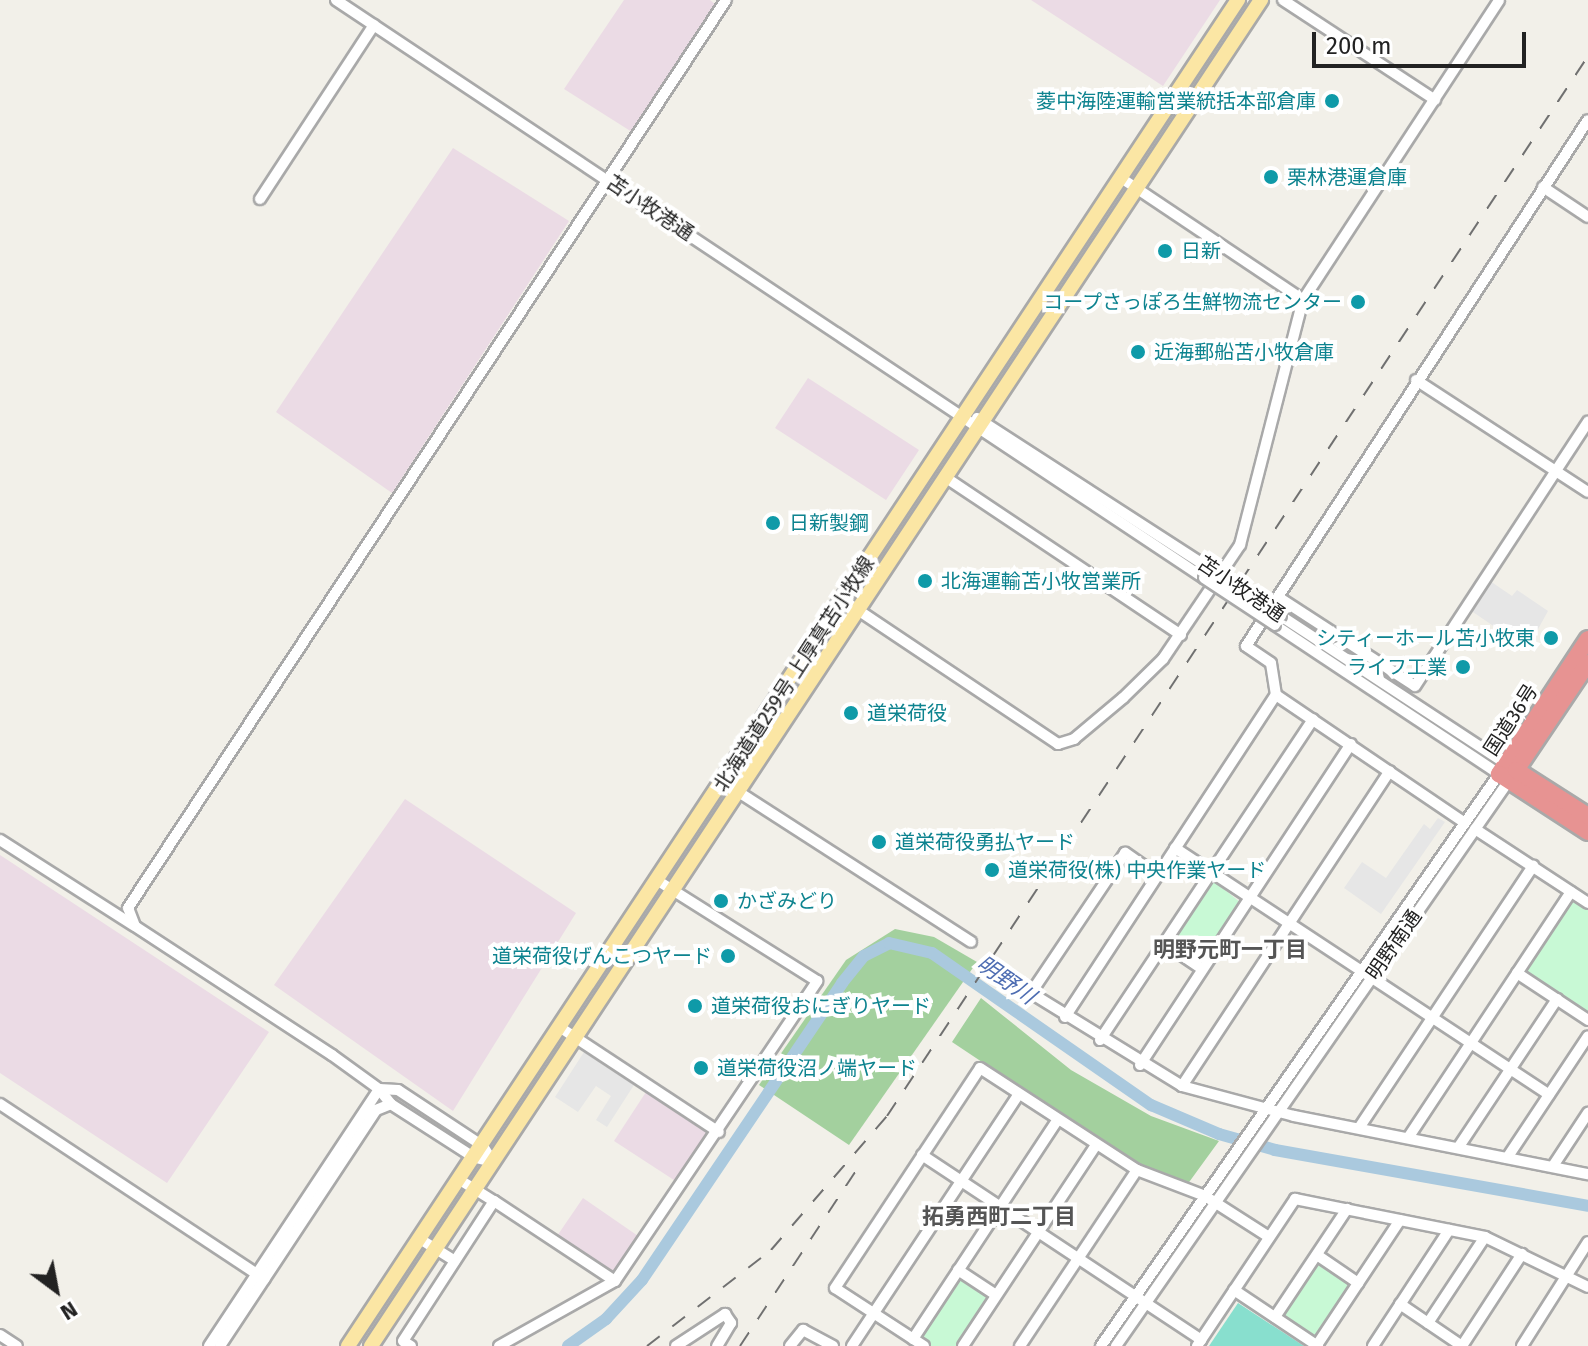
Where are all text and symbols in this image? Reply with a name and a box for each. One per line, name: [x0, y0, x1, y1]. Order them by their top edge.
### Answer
scale bar: [1316, 16, 1530, 66]
text: 200 m: [1326, 32, 1392, 60]
place label: 菱中海陸運輸営業統括本部倉庫: [1036, 89, 1316, 113]
marker: 菱中海陸運輸営業統括本部倉庫: [1323, 92, 1341, 110]
place label: 栗林港運倉庫: [1287, 165, 1407, 189]
marker: 栗林港運倉庫: [1262, 168, 1280, 186]
street label: 苫小牧港通: [602, 170, 698, 246]
place label: 日新: [1181, 239, 1221, 263]
marker: 日新: [1156, 242, 1174, 260]
place label: コープさっぽろ生鮮物流センター: [1042, 290, 1342, 314]
marker: コープさっぽろ生鮮物流センター: [1349, 293, 1367, 311]
place label: 近海郵船苫小牧倉庫: [1154, 340, 1334, 364]
marker: 近海郵船苫小牧倉庫: [1129, 343, 1147, 361]
place label: 日新製鋼: [789, 511, 869, 535]
marker: 日新製鋼: [764, 514, 782, 532]
street label: 苫小牧港通: [1193, 551, 1289, 627]
street label: 北海道道259号 上厚真苫小牧線: [709, 552, 879, 796]
place label: 北海運輸苫小牧営業所: [941, 569, 1141, 593]
marker: 北海運輸苫小牧営業所: [916, 572, 934, 590]
place label: シティーホール苫小牧東: [1315, 626, 1535, 650]
marker: シティーホール苫小牧東: [1542, 629, 1560, 647]
place label: ライフ工業: [1347, 655, 1447, 679]
marker: ライフ工業: [1454, 658, 1472, 676]
street label: 国道36号: [1479, 680, 1543, 760]
place label: 道栄荷役: [867, 701, 947, 725]
marker: 道栄荷役: [842, 704, 860, 722]
place label: 道栄荷役勇払ヤード: [895, 830, 1075, 854]
marker: 道栄荷役勇払ヤード: [870, 833, 888, 851]
place label: 道栄荷役(株) 中央作業ヤード: [1008, 858, 1266, 882]
marker: 道栄荷役(株) 中央作業ヤード: [983, 861, 1001, 879]
place label: かざみどり: [737, 889, 837, 913]
marker: かざみどり: [712, 892, 730, 910]
street label: 明野南通: [1361, 905, 1427, 985]
district label: 明野元町一丁目: [1153, 937, 1307, 963]
place label: 道栄荷役げんこつヤード: [492, 944, 712, 968]
marker: 道栄荷役げんこつヤード: [719, 947, 737, 965]
water label: 明野川: [971, 950, 1041, 1010]
place label: 道栄荷役おにぎりヤード: [711, 994, 931, 1018]
marker: 道栄荷役おにぎりヤード: [686, 997, 704, 1015]
place label: 道栄荷役沼ノ端ヤード: [717, 1056, 917, 1080]
marker: 道栄荷役沼ノ端ヤード: [692, 1059, 710, 1077]
district label: 拓勇西町二丁目: [922, 1204, 1076, 1230]
north arrow: [16, 1250, 96, 1330]
text: N: [56, 1295, 82, 1326]

